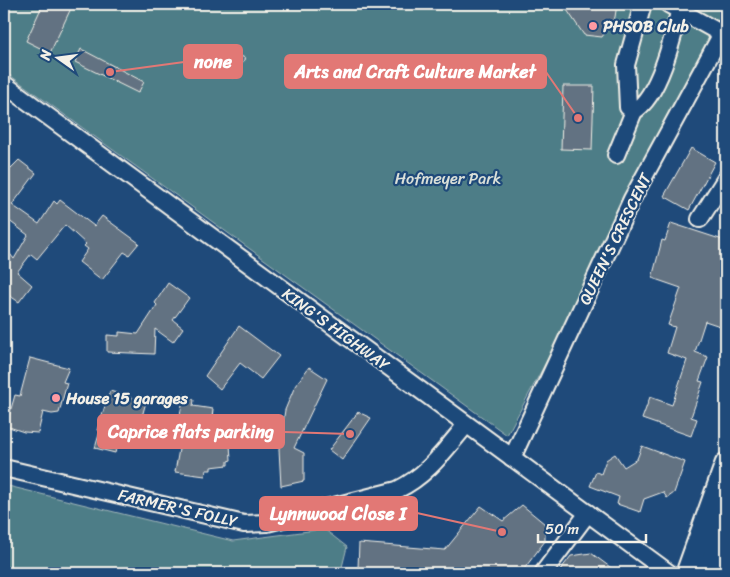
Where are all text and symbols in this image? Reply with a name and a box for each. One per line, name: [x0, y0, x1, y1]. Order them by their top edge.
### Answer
place label: PHSOB Club: [603, 12, 689, 41]
marker: PHSOB Club: [587, 20, 599, 32]
north arrow: [32, 32, 82, 82]
callout: none: [184, 45, 242, 78]
text: none: [193, 46, 233, 78]
text: N: [32, 47, 59, 64]
callout: Arts and Craft Culture Market: [285, 55, 546, 88]
text: Arts and Craft Culture Market: [293, 56, 538, 88]
park label: Hofmeyer Park: [395, 164, 501, 193]
street label: QUEEN'S CRESCENT: [570, 167, 660, 310]
street label: KING'S HIGHWAY: [276, 280, 397, 378]
place label: House 15 garages: [65, 384, 189, 413]
marker: House 15 garages: [50, 392, 62, 404]
callout: Caprice flats parking: [98, 415, 284, 448]
text: Caprice flats parking: [107, 416, 274, 448]
street label: FARMER'S FOLLY: [115, 480, 241, 536]
callout: Lynnwood Close I: [260, 497, 417, 530]
text: Lynnwood Close I: [270, 498, 408, 530]
scale bar: [538, 512, 645, 544]
text: 50 m: [545, 516, 580, 542]

